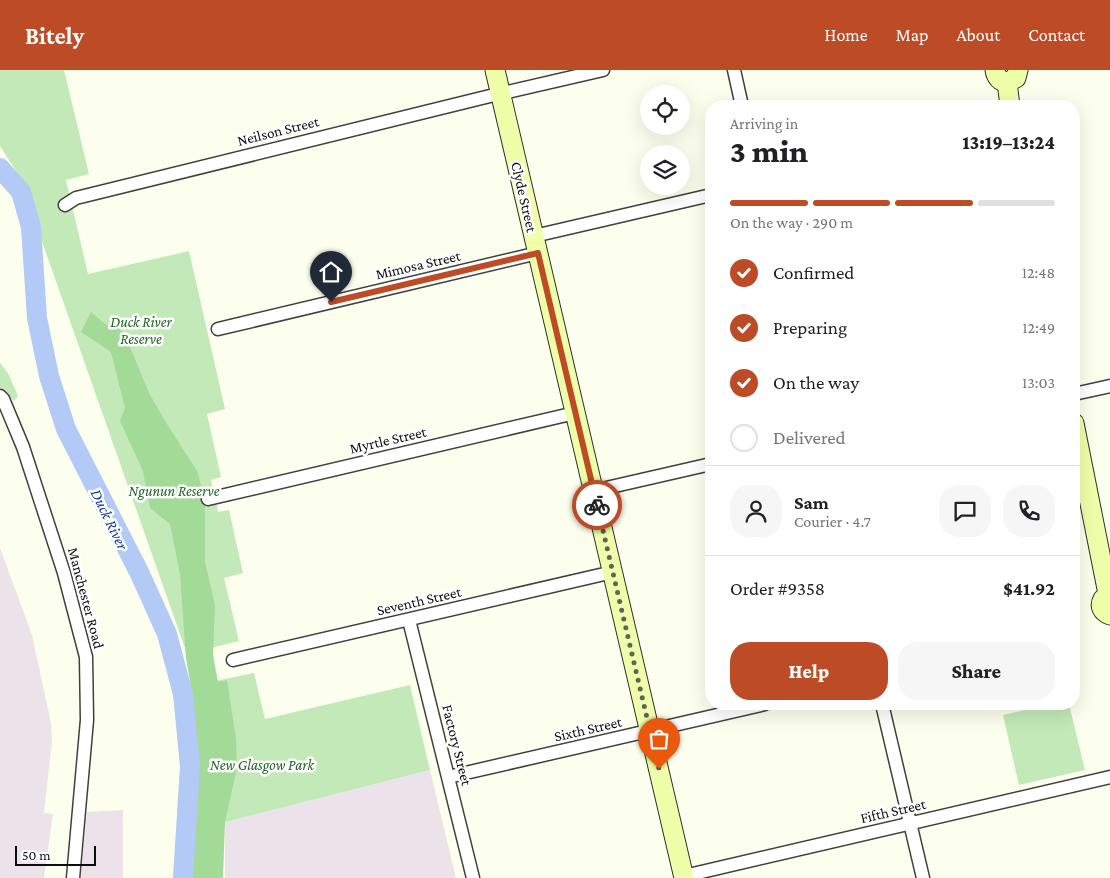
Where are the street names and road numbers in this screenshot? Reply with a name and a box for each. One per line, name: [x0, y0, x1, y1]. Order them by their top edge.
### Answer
street label: Neilson Street: [236, 113, 321, 149]
street label: Clyde Street: [507, 160, 540, 235]
street label: Mimosa Street: [374, 247, 463, 283]
street label: Myrtle Street: [348, 423, 429, 458]
street label: Manchester Road: [65, 546, 107, 650]
street label: Seventh Street: [375, 583, 464, 618]
street label: Factory Street: [438, 703, 475, 788]
street label: Sixth Street: [553, 713, 624, 745]
street label: Fifth Street: [859, 795, 928, 826]

